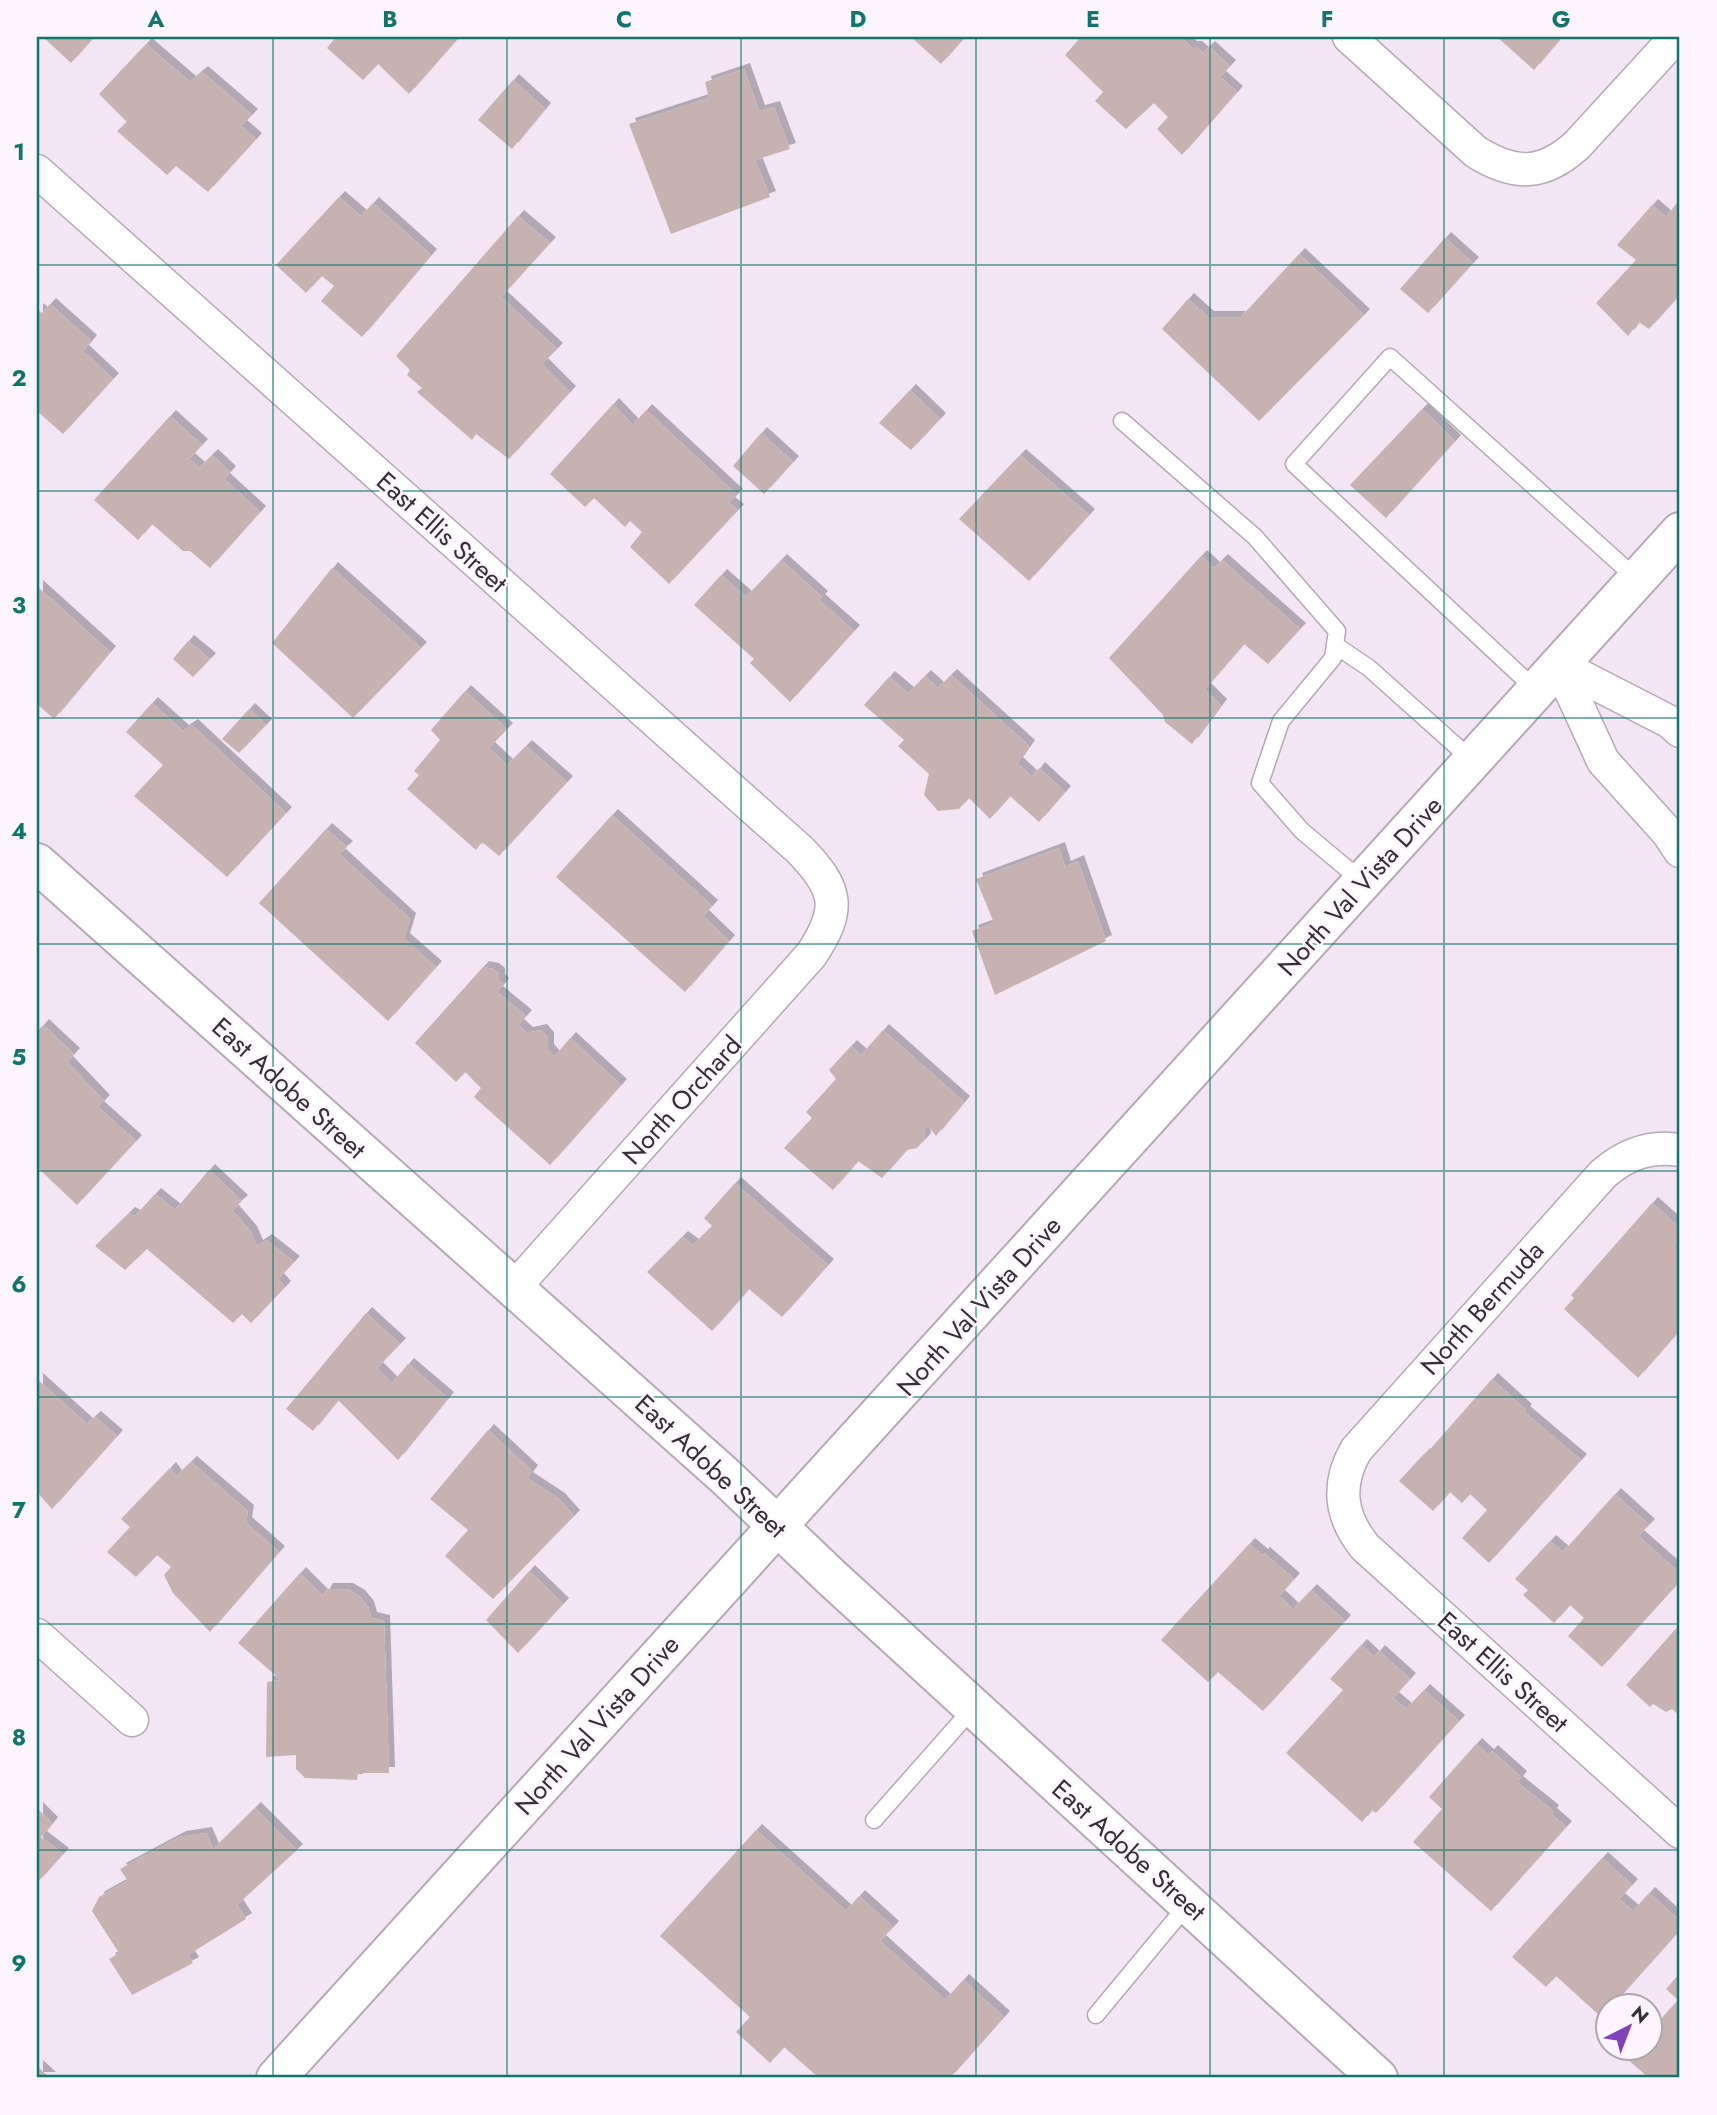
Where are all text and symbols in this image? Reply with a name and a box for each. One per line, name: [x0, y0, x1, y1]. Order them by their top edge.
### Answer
text: A: [147, 2, 165, 36]
text: B: [382, 2, 398, 36]
text: C: [616, 2, 632, 36]
text: D: [850, 2, 867, 36]
text: E: [1086, 2, 1100, 36]
text: F: [1321, 2, 1333, 36]
text: G: [1552, 2, 1570, 36]
text: 1: [13, 135, 25, 169]
text: 2: [11, 361, 27, 395]
street label: East Ellis Street: [368, 463, 516, 602]
text: 3: [12, 588, 26, 622]
street label: North Val Vista Drive: [1269, 788, 1451, 984]
text: 4: [11, 814, 27, 848]
street label: East Adobe Street: [204, 1008, 375, 1168]
street label: North Orchard: [614, 1027, 750, 1173]
text: 5: [12, 1040, 26, 1074]
street label: North Val Vista Drive: [888, 1208, 1070, 1404]
street label: North Bermuda: [1411, 1232, 1553, 1384]
text: 6: [11, 1267, 27, 1301]
street label: East Adobe Street: [627, 1385, 796, 1547]
text: 7: [12, 1493, 26, 1527]
street label: East Ellis Street: [1429, 1603, 1577, 1742]
street label: North Val Vista Drive: [506, 1627, 688, 1823]
text: 8: [12, 1720, 26, 1754]
street label: East Adobe Street: [1044, 1770, 1215, 1930]
text: 9: [11, 1946, 27, 1980]
north arrow: [1594, 1993, 1664, 2062]
text: N: [1625, 2000, 1655, 2030]

